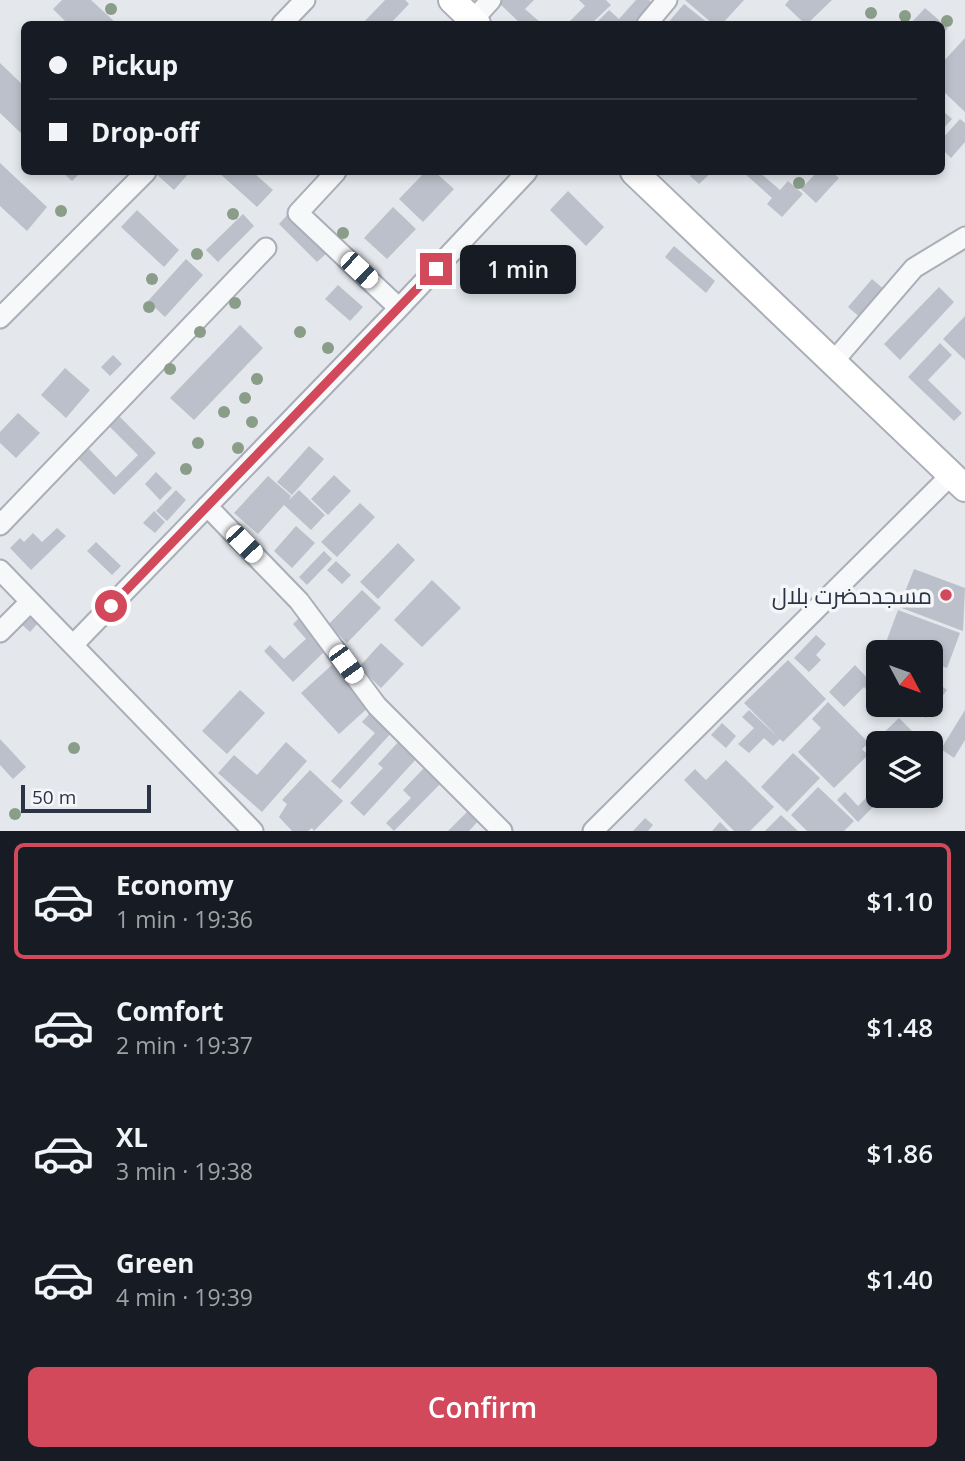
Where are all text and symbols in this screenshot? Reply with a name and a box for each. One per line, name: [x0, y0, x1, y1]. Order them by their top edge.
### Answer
text: Pickup: [91, 47, 178, 83]
text: Drop-off: [91, 114, 199, 150]
callout: 1 min: [460, 244, 576, 294]
car: [337, 248, 382, 292]
route end: [420, 253, 452, 285]
text: 1 min: [487, 253, 549, 285]
car: [222, 522, 267, 566]
place label: مسجدحضرت بلال: [772, 579, 932, 611]
marker: مسجدحضرت بلال: [938, 587, 954, 603]
route start: [95, 590, 127, 622]
north arrow: [866, 640, 943, 718]
map controls: [866, 640, 943, 808]
car: [326, 641, 367, 687]
button: layers: [866, 731, 943, 808]
scale bar: [21, 782, 150, 814]
text: 50 m: [32, 784, 76, 810]
text: Economy: [116, 867, 234, 903]
icon: car: [32, 870, 95, 933]
text: $1.10: [866, 883, 933, 919]
text: 1 min · 19:36: [116, 903, 253, 935]
text: Comfort: [116, 993, 223, 1029]
icon: car: [32, 996, 95, 1059]
text: $1.48: [866, 1009, 933, 1045]
text: 2 min · 19:37: [116, 1029, 253, 1061]
text: XL: [116, 1119, 148, 1155]
icon: car: [32, 1122, 95, 1185]
text: $1.86: [866, 1135, 933, 1171]
text: 3 min · 19:38: [116, 1155, 253, 1187]
text: Green: [116, 1245, 194, 1281]
icon: car: [32, 1248, 95, 1311]
text: $1.40: [866, 1261, 933, 1297]
text: 4 min · 19:39: [116, 1281, 253, 1313]
button: Confirm: [28, 1367, 937, 1447]

